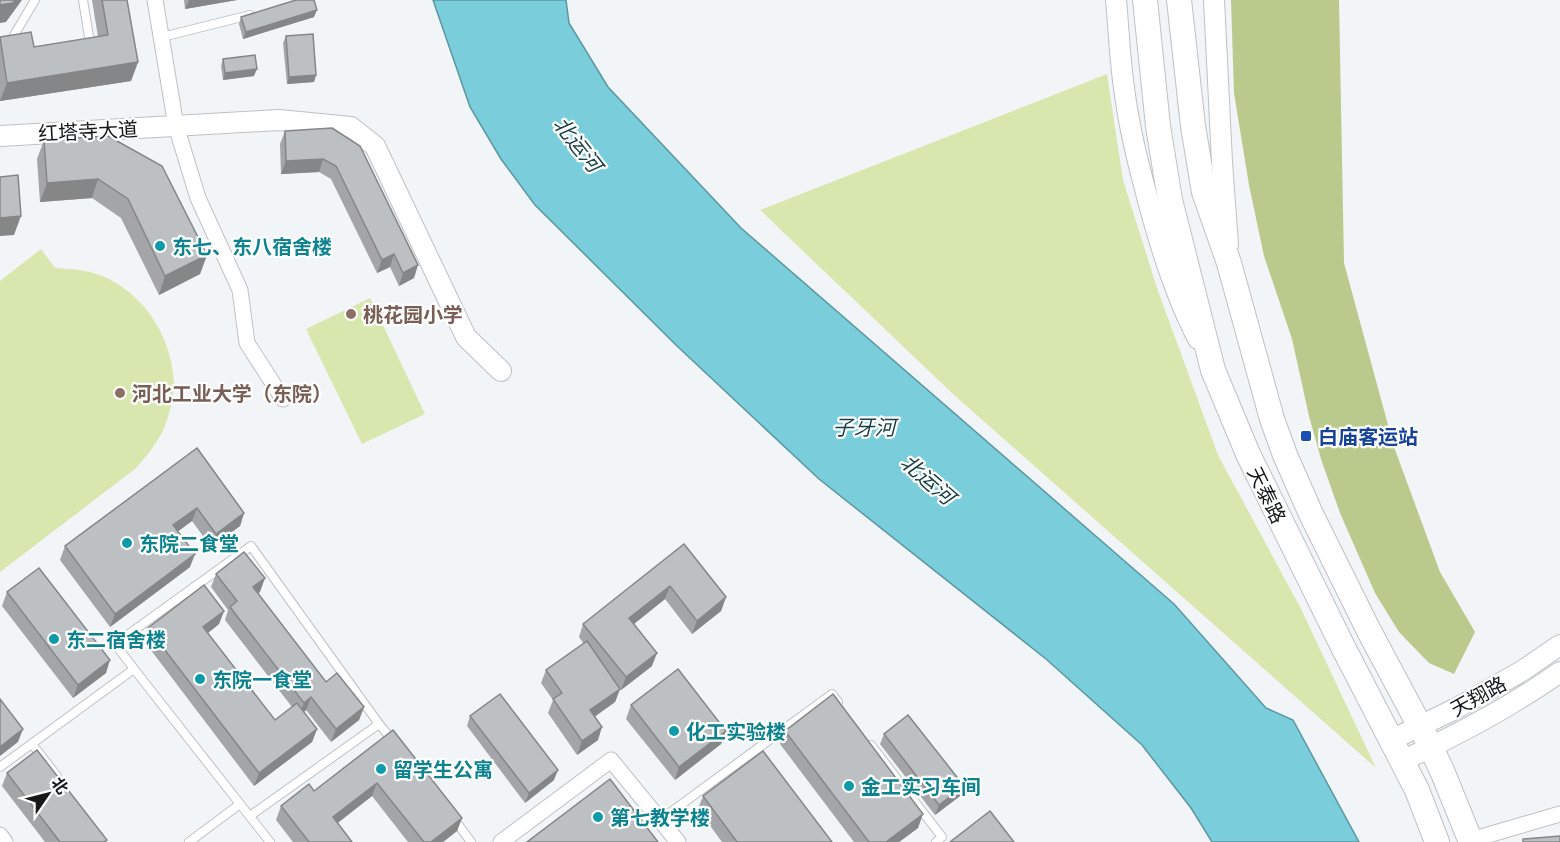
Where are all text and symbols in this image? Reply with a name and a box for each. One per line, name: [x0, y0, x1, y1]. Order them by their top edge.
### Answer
water label: 北运河: [548, 111, 611, 181]
street label: 红塔寺大道: [37, 115, 139, 147]
place label: 东七、东八宿舍楼: [172, 233, 332, 260]
marker: 东七、东八宿舍楼: [153, 239, 167, 253]
place label: 桃花园小学: [363, 301, 463, 328]
marker: 桃花园小学: [344, 307, 358, 321]
place label: 河北工业大学（东院）: [132, 380, 332, 407]
marker: 河北工业大学（东院）: [113, 386, 127, 400]
water label: 子牙河: [833, 413, 899, 441]
place label: 白庙客运站: [1318, 423, 1418, 450]
marker: 白庙客运站: [1299, 429, 1313, 443]
water label: 北运河: [895, 448, 964, 513]
street label: 天泰路: [1242, 462, 1292, 528]
place label: 东院二食堂: [139, 530, 239, 557]
marker: 东院二食堂: [120, 536, 134, 550]
place label: 东二宿舍楼: [66, 626, 166, 653]
marker: 东二宿舍楼: [47, 632, 61, 646]
place label: 东院一食堂: [212, 666, 312, 693]
street label: 天翔路: [1445, 670, 1511, 722]
marker: 东院一食堂: [193, 672, 207, 686]
place label: 化工实验楼: [686, 718, 786, 745]
marker: 化工实验楼: [667, 724, 681, 738]
place label: 留学生公寓: [393, 756, 493, 783]
marker: 留学生公寓: [374, 762, 388, 776]
north arrow: [18, 764, 78, 824]
text: 北: [47, 773, 74, 798]
place label: 金工实习车间: [861, 773, 981, 800]
marker: 金工实习车间: [842, 779, 856, 793]
place label: 第七教学楼: [610, 804, 710, 831]
marker: 第七教学楼: [591, 810, 605, 824]

